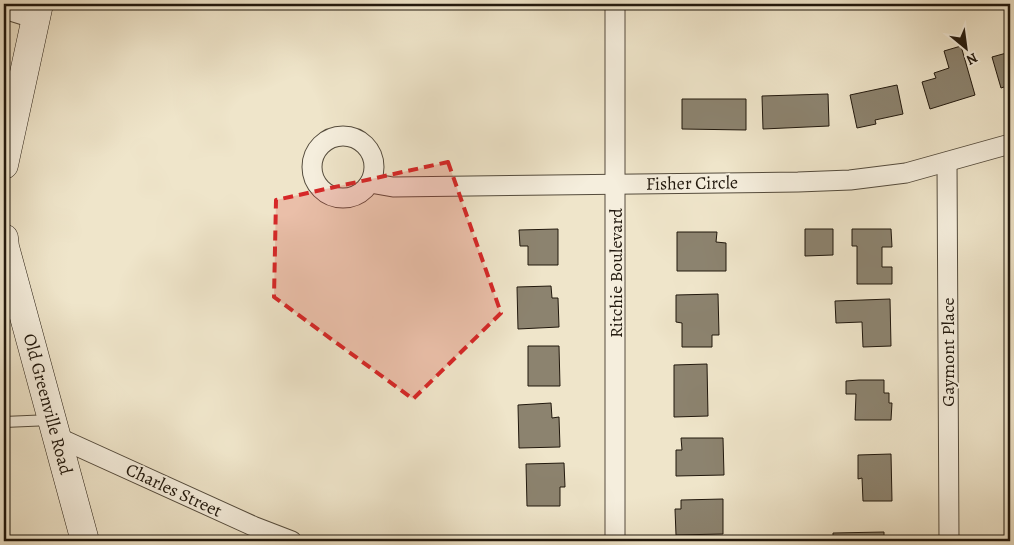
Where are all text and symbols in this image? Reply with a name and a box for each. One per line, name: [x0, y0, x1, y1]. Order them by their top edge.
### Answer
north arrow: [942, 22, 992, 72]
text: N: [963, 48, 981, 70]
street label: Fisher Circle: [646, 170, 738, 196]
street label: Ritchie Boulevard: [604, 208, 628, 338]
street label: Gaymont Place: [936, 297, 960, 407]
street label: Old Greenville Road: [18, 331, 78, 477]
street label: Charles Street: [122, 457, 226, 523]

